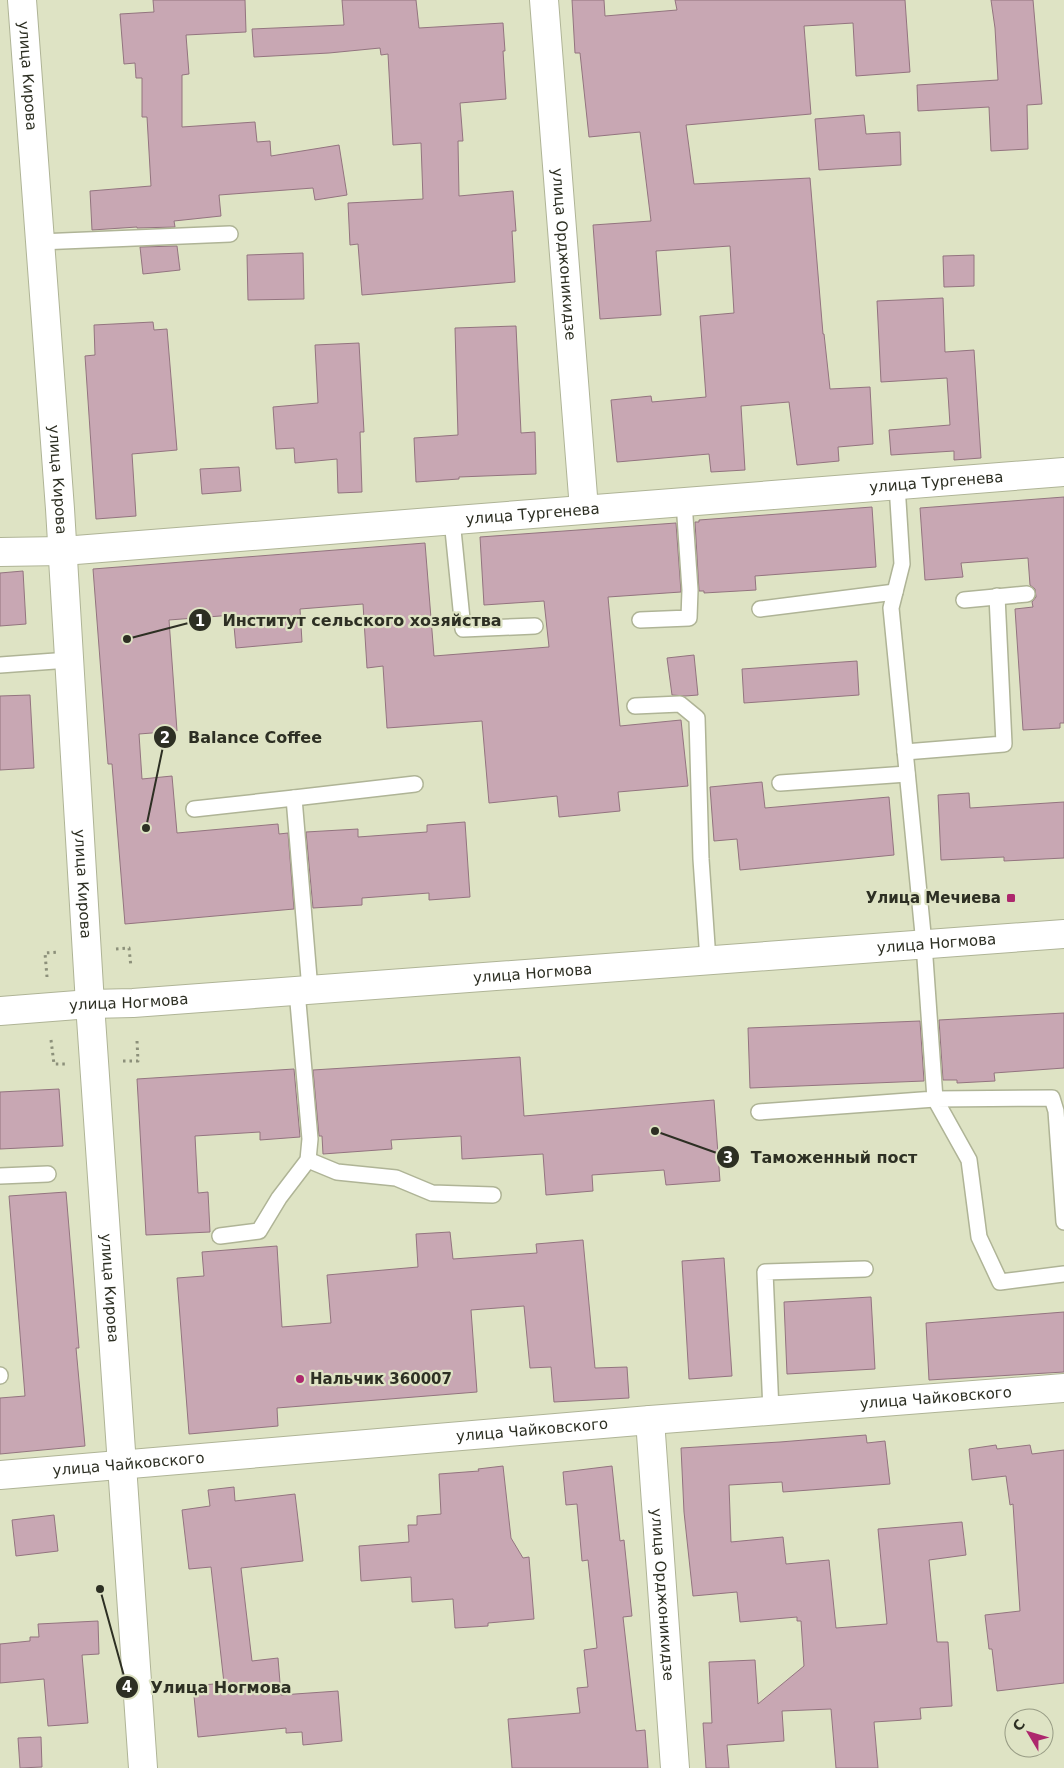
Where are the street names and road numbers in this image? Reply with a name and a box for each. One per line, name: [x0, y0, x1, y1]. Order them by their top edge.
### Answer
street label: улица Кирова: [15, 20, 41, 131]
street label: улица Орджоникидзе: [548, 167, 580, 341]
street label: улица Кирова: [45, 424, 71, 535]
street label: улица Тургенева: [869, 468, 1004, 496]
street label: улица Тургенева: [465, 500, 600, 528]
street label: улица Кирова: [70, 829, 95, 939]
street label: улица Ногмова: [876, 930, 997, 957]
street label: улица Ногмова: [472, 960, 593, 987]
street label: улица Ногмова: [68, 990, 189, 1015]
street label: улица Кирова: [97, 1233, 122, 1343]
street label: улица Чайковского: [859, 1383, 1012, 1413]
street label: улица Чайковского: [455, 1415, 609, 1445]
street label: улица Чайковского: [52, 1449, 205, 1480]
street label: улица Орджоникидзе: [647, 1508, 678, 1681]

